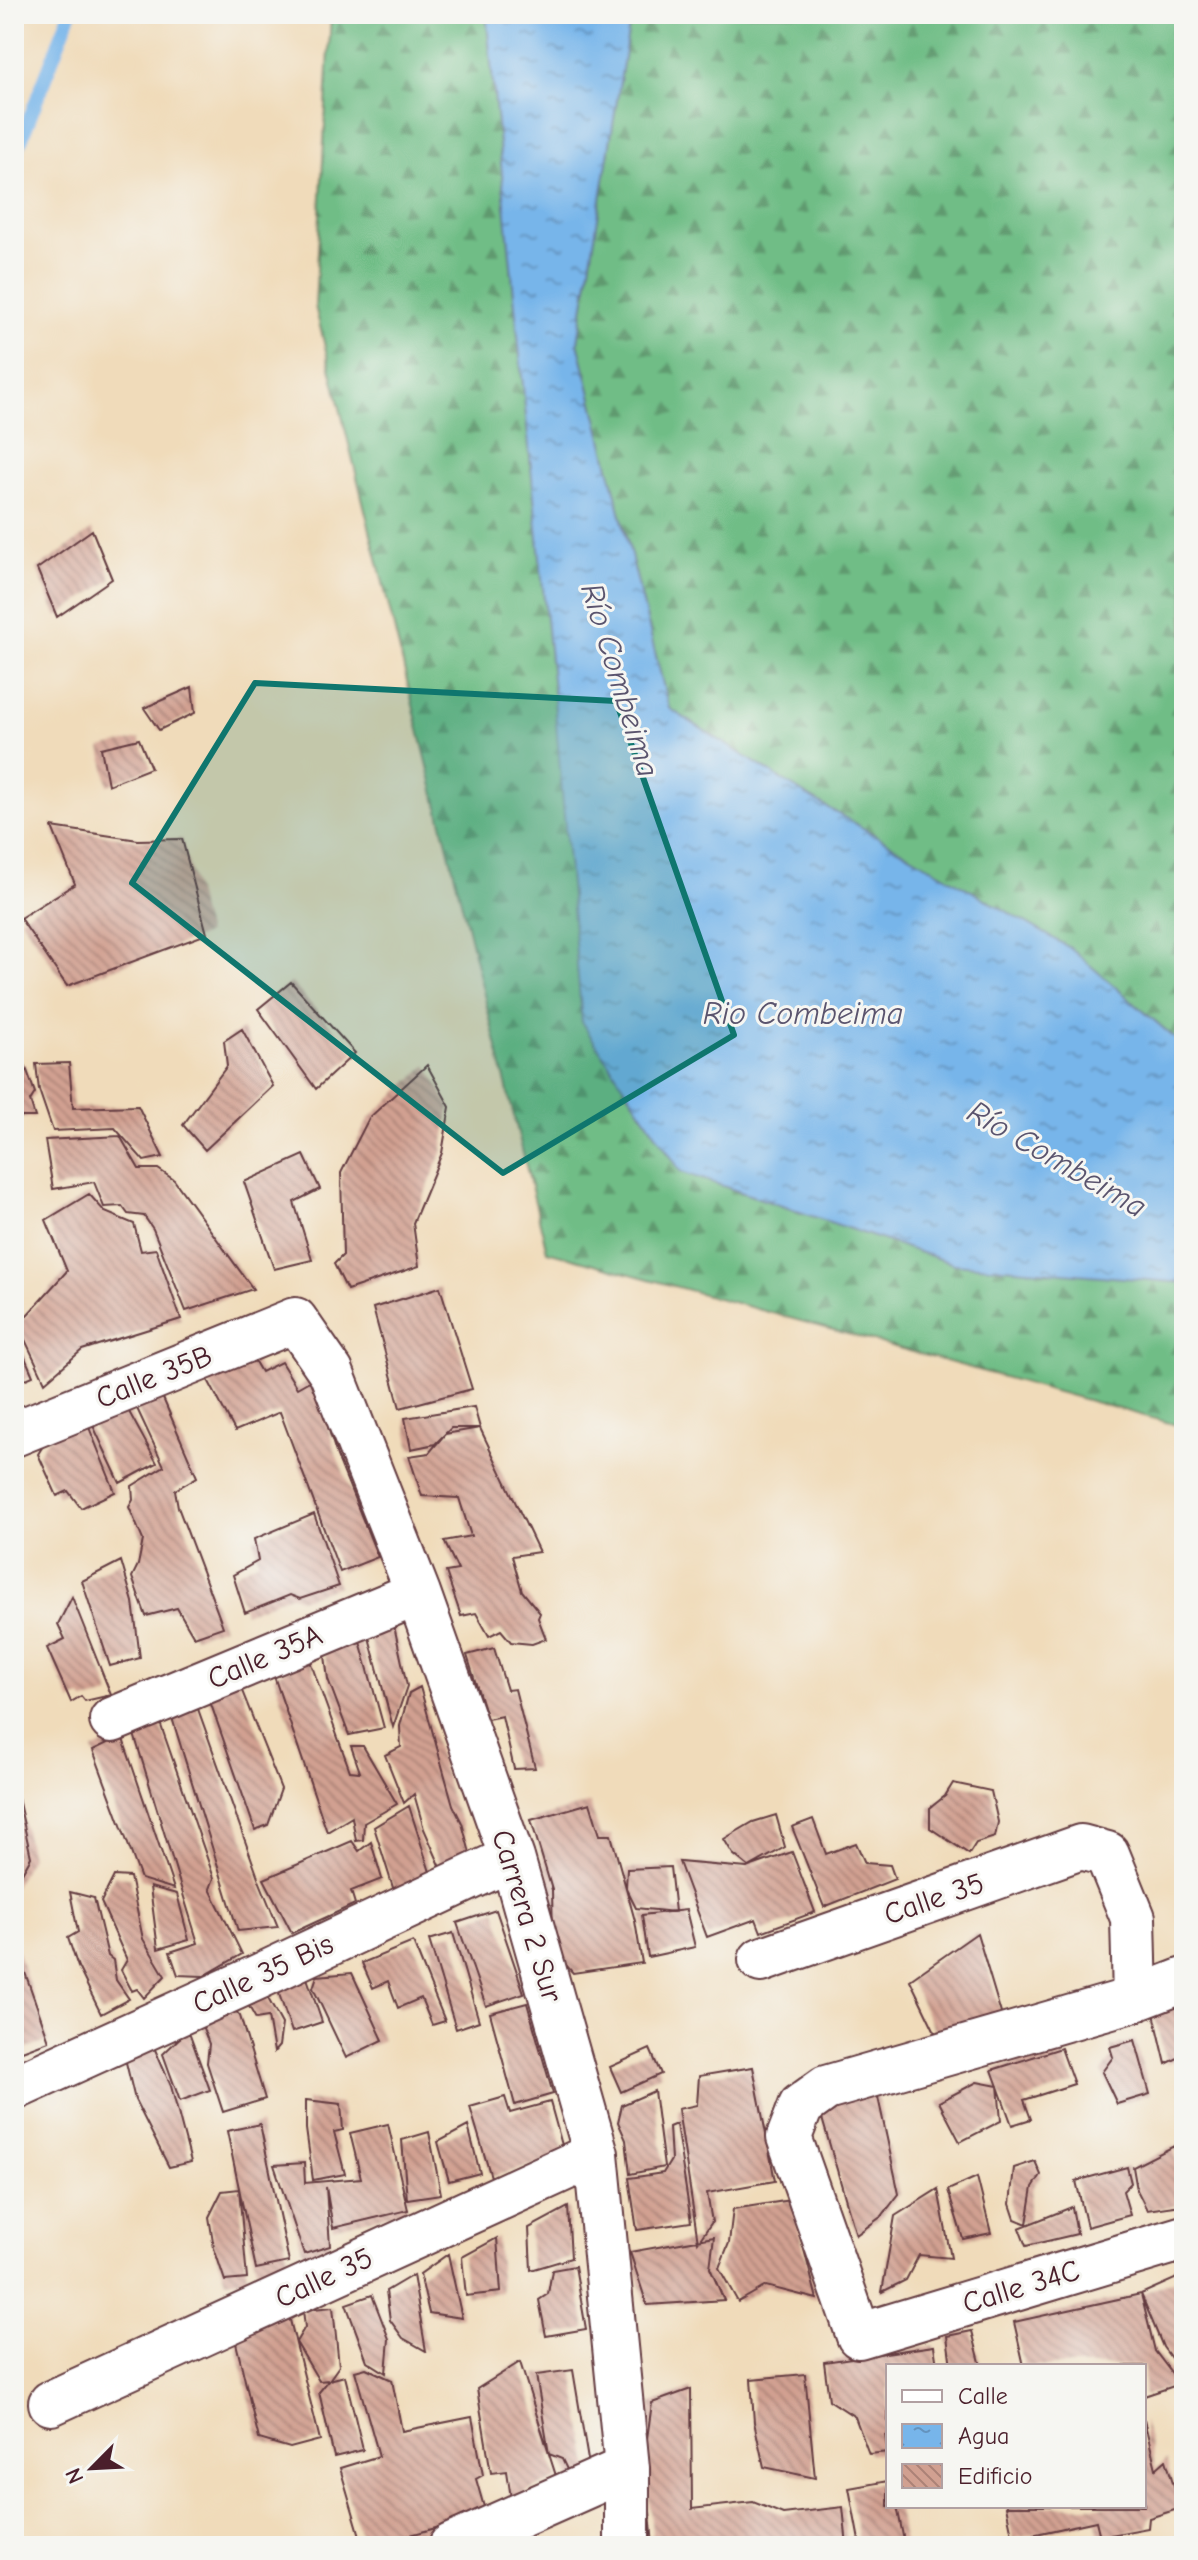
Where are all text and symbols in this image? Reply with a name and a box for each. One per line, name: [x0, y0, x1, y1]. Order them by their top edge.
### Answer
water label: Río Combeima: [573, 579, 667, 781]
water label: Rio Combeima: [703, 995, 903, 1032]
water label: Río Combeima: [961, 1093, 1153, 1225]
street label: Calle 35B: [91, 1338, 217, 1416]
street label: Calle 35A: [202, 1617, 328, 1697]
street label: Carrera 2 Sur: [484, 1826, 570, 2007]
street label: Calle 35: [879, 1866, 989, 1932]
street label: Calle 35 Bis: [187, 1926, 339, 2022]
street label: Calle 35: [270, 2240, 378, 2316]
street label: Calle 34C: [958, 2253, 1084, 2321]
legend: [886, 2364, 1146, 2508]
text: Calle: [958, 2382, 1008, 2410]
text: Agua: [958, 2422, 1009, 2450]
north arrow: [52, 2428, 132, 2508]
text: Edificio: [958, 2462, 1033, 2490]
text: N: [60, 2464, 89, 2488]

